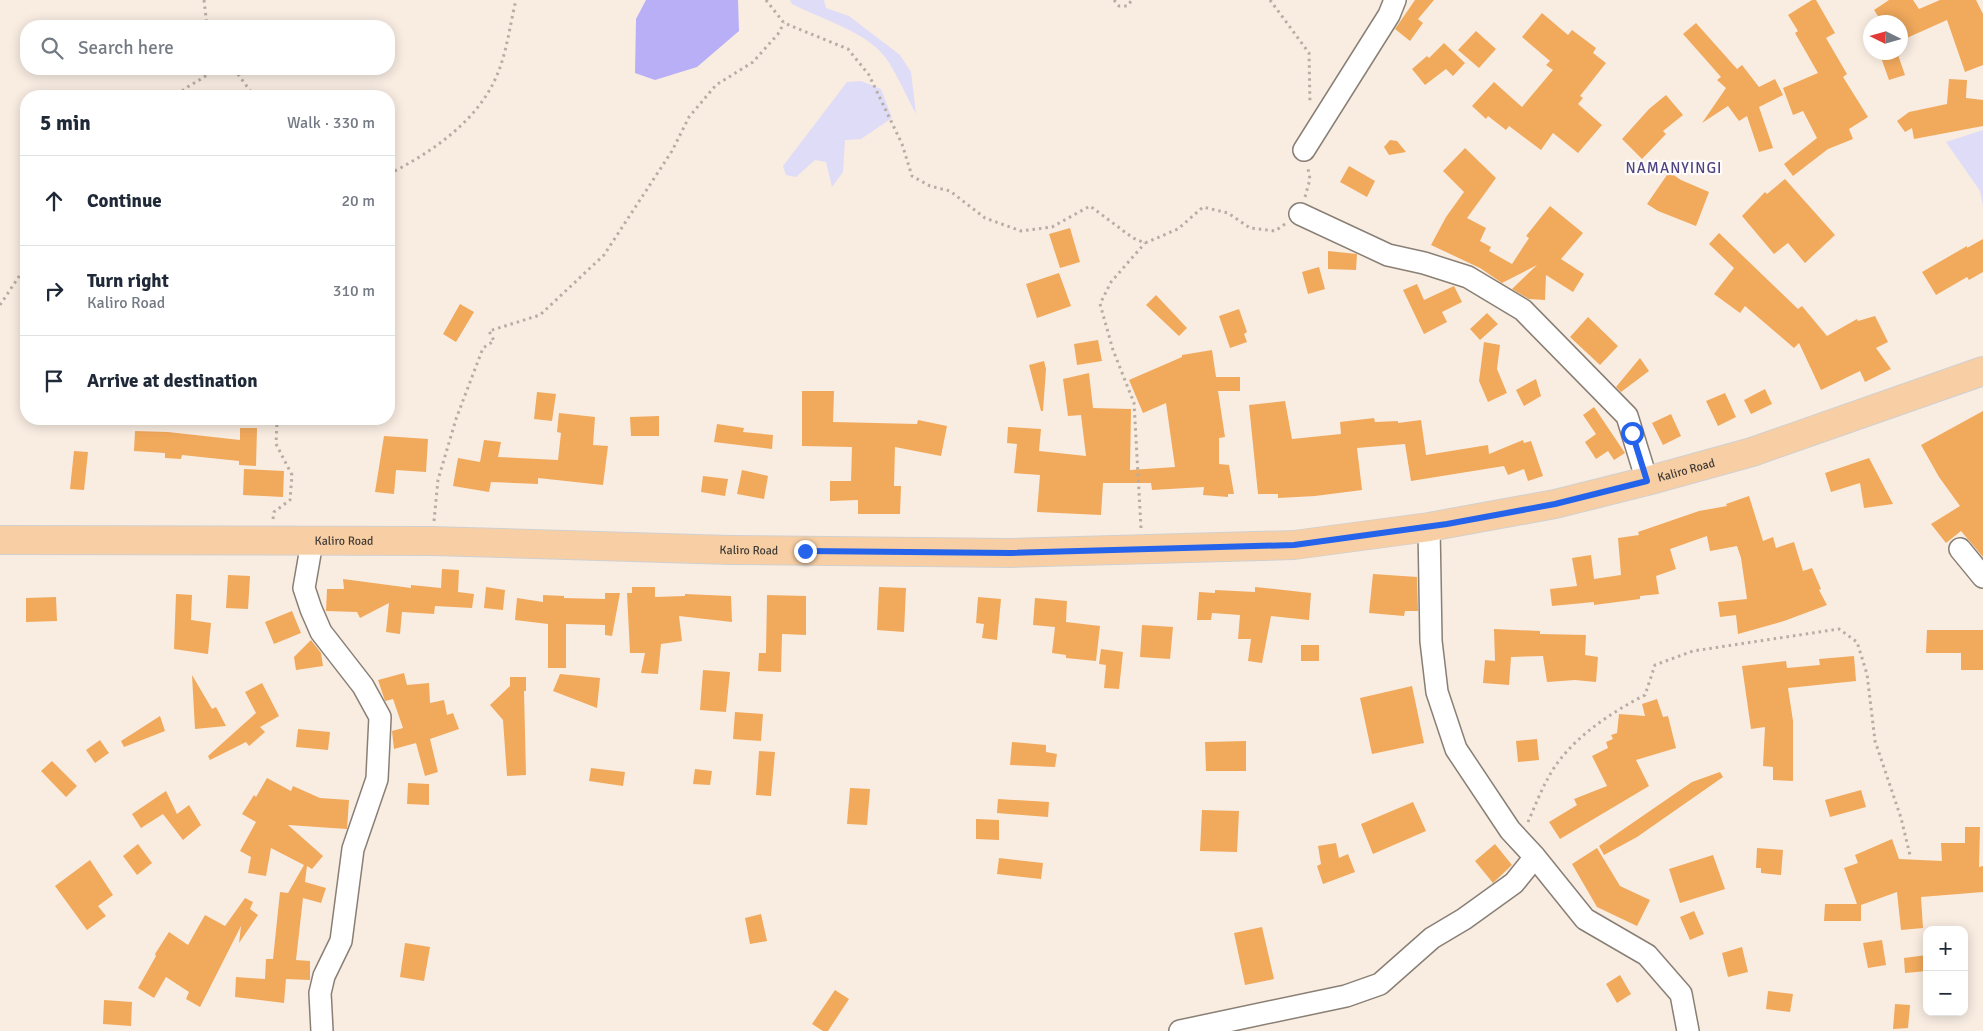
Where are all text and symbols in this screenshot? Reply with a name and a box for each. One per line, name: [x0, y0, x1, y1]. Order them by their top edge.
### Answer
north arrow: [1863, 15, 1908, 60]
search box: [20, 20, 395, 75]
icon: search: [38, 34, 66, 62]
text: Search here: [78, 36, 174, 60]
text: 5 min: [40, 110, 91, 136]
text: Walk · 330 m: [287, 113, 375, 133]
district label: NAMANYINGI: [1625, 159, 1723, 177]
icon: ahead: [40, 187, 68, 215]
text: Continue: [87, 189, 162, 213]
text: 20 m: [341, 191, 375, 211]
text: Turn right: [87, 269, 169, 293]
icon: right: [40, 277, 68, 305]
text: 310 m: [333, 281, 375, 301]
text: Kaliro Road: [87, 293, 165, 313]
icon: arrive: [40, 367, 68, 395]
text: Arrive at destination: [87, 369, 258, 393]
route start: [1621, 422, 1644, 445]
street label: Kaliro Road: [1656, 456, 1717, 486]
street label: Kaliro Road: [315, 534, 373, 549]
route end: [794, 540, 817, 563]
street label: Kaliro Road: [719, 543, 778, 559]
map controls: [1923, 926, 1968, 1016]
button: +: [1923, 926, 1968, 971]
button: −: [1923, 971, 1968, 1016]

